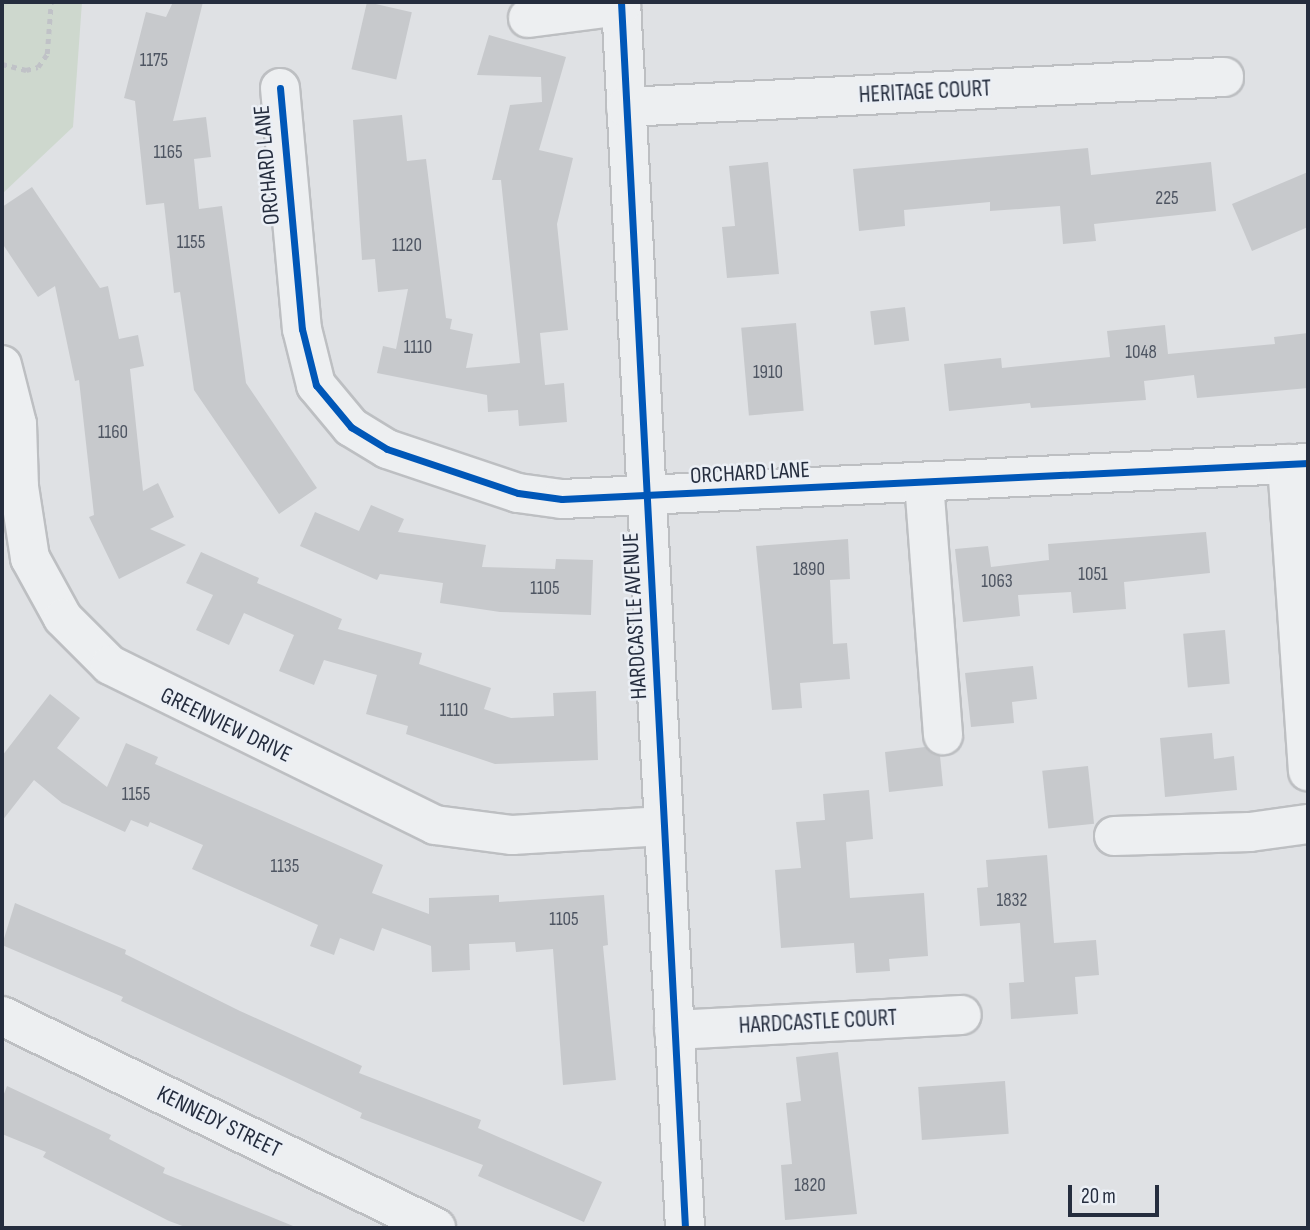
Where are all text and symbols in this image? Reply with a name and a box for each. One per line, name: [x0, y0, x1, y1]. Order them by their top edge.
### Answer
house number: 1175: [140, 50, 168, 72]
street label: HERITAGE COURT: [858, 75, 992, 109]
street label: ORCHARD LANE: [248, 104, 286, 226]
house number: 1165: [153, 142, 183, 164]
house number: 225: [1155, 188, 1179, 210]
house number: 1155: [177, 232, 205, 254]
house number: 1120: [392, 235, 422, 257]
house number: 1110: [404, 337, 432, 359]
house number: 1048: [1125, 342, 1157, 364]
house number: 1910: [753, 362, 783, 384]
house number: 1160: [98, 422, 128, 444]
street label: ORCHARD LANE: [689, 456, 811, 490]
street label: HARDCASTLE AVENUE: [617, 532, 653, 700]
house number: 1890: [793, 559, 825, 581]
house number: 1051: [1078, 564, 1108, 586]
house number: 1063: [981, 571, 1013, 593]
house number: 1105: [530, 578, 560, 600]
street label: GREENVIEW DRIVE: [156, 681, 296, 769]
house number: 1110: [440, 700, 468, 722]
house number: 1155: [122, 784, 150, 806]
house number: 1135: [271, 856, 299, 878]
house number: 1832: [997, 890, 1027, 912]
house number: 1105: [549, 909, 579, 931]
street label: HARDCASTLE COURT: [738, 1004, 898, 1040]
street label: KENNEDY STREET: [152, 1080, 286, 1164]
scale bar: [1072, 1170, 1163, 1214]
house number: 1820: [794, 1175, 826, 1197]
text: 20 m: [1081, 1184, 1116, 1209]

